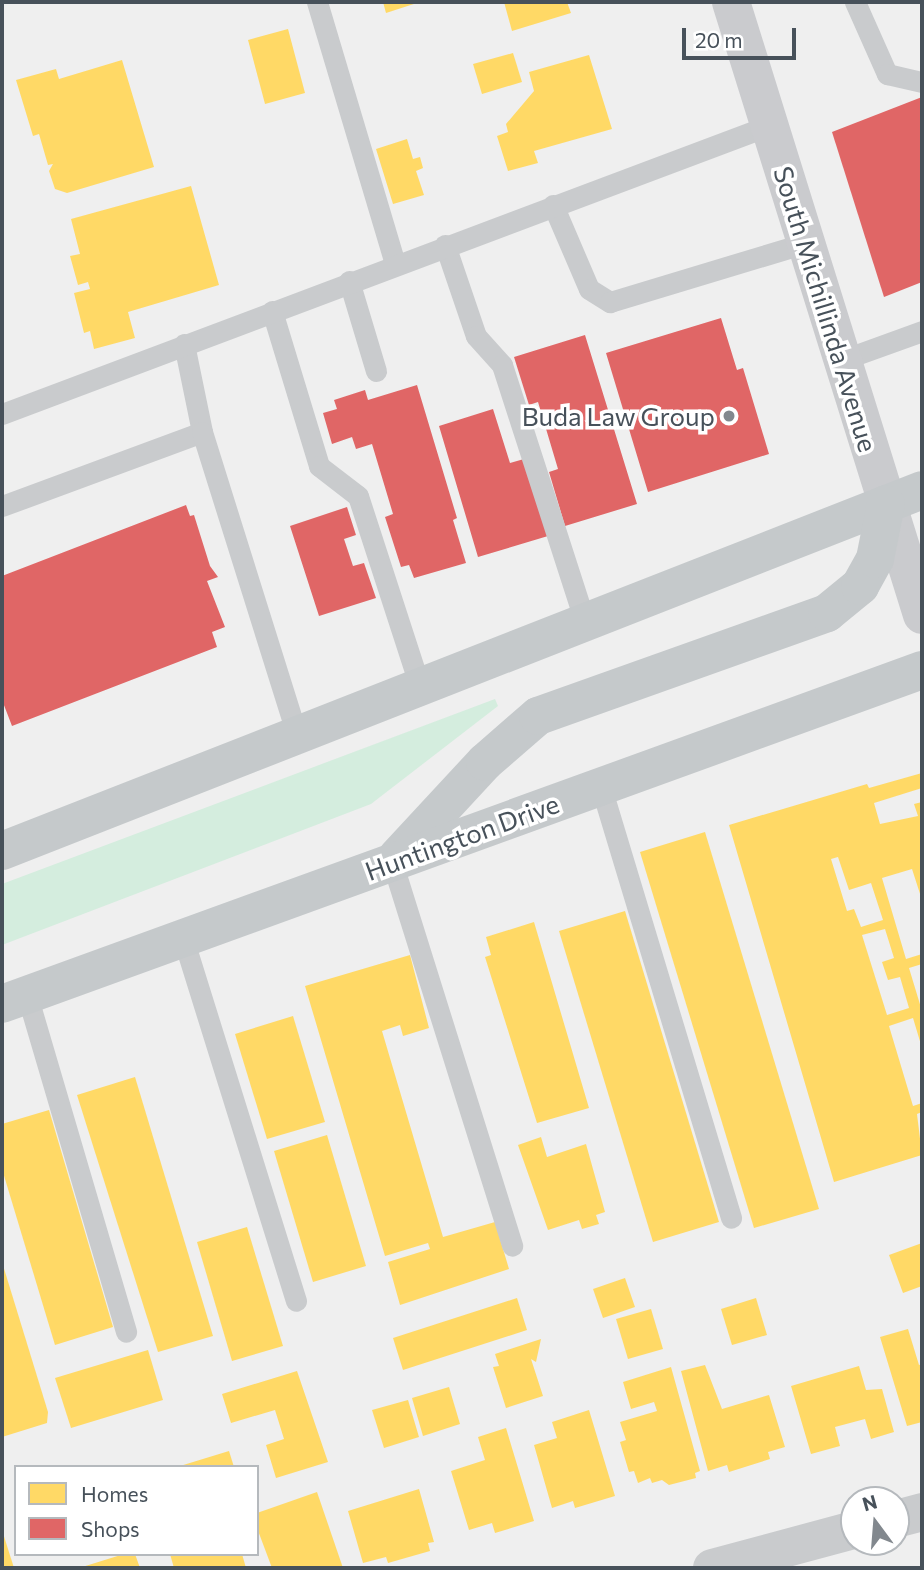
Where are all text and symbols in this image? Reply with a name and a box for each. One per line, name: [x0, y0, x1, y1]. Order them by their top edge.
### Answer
scale bar: [686, 14, 800, 58]
text: 20 m: [695, 27, 743, 52]
street label: South Michillinda Avenue: [768, 162, 884, 456]
place label: Buda Law Group: [522, 400, 715, 432]
marker: Buda Law Group: [721, 408, 737, 424]
street label: Huntington Drive: [361, 787, 563, 887]
legend: [14, 1465, 259, 1556]
text: Homes: [81, 1481, 148, 1506]
north arrow: [840, 1486, 910, 1556]
text: N: [860, 1489, 880, 1515]
text: Shops: [81, 1516, 140, 1541]

